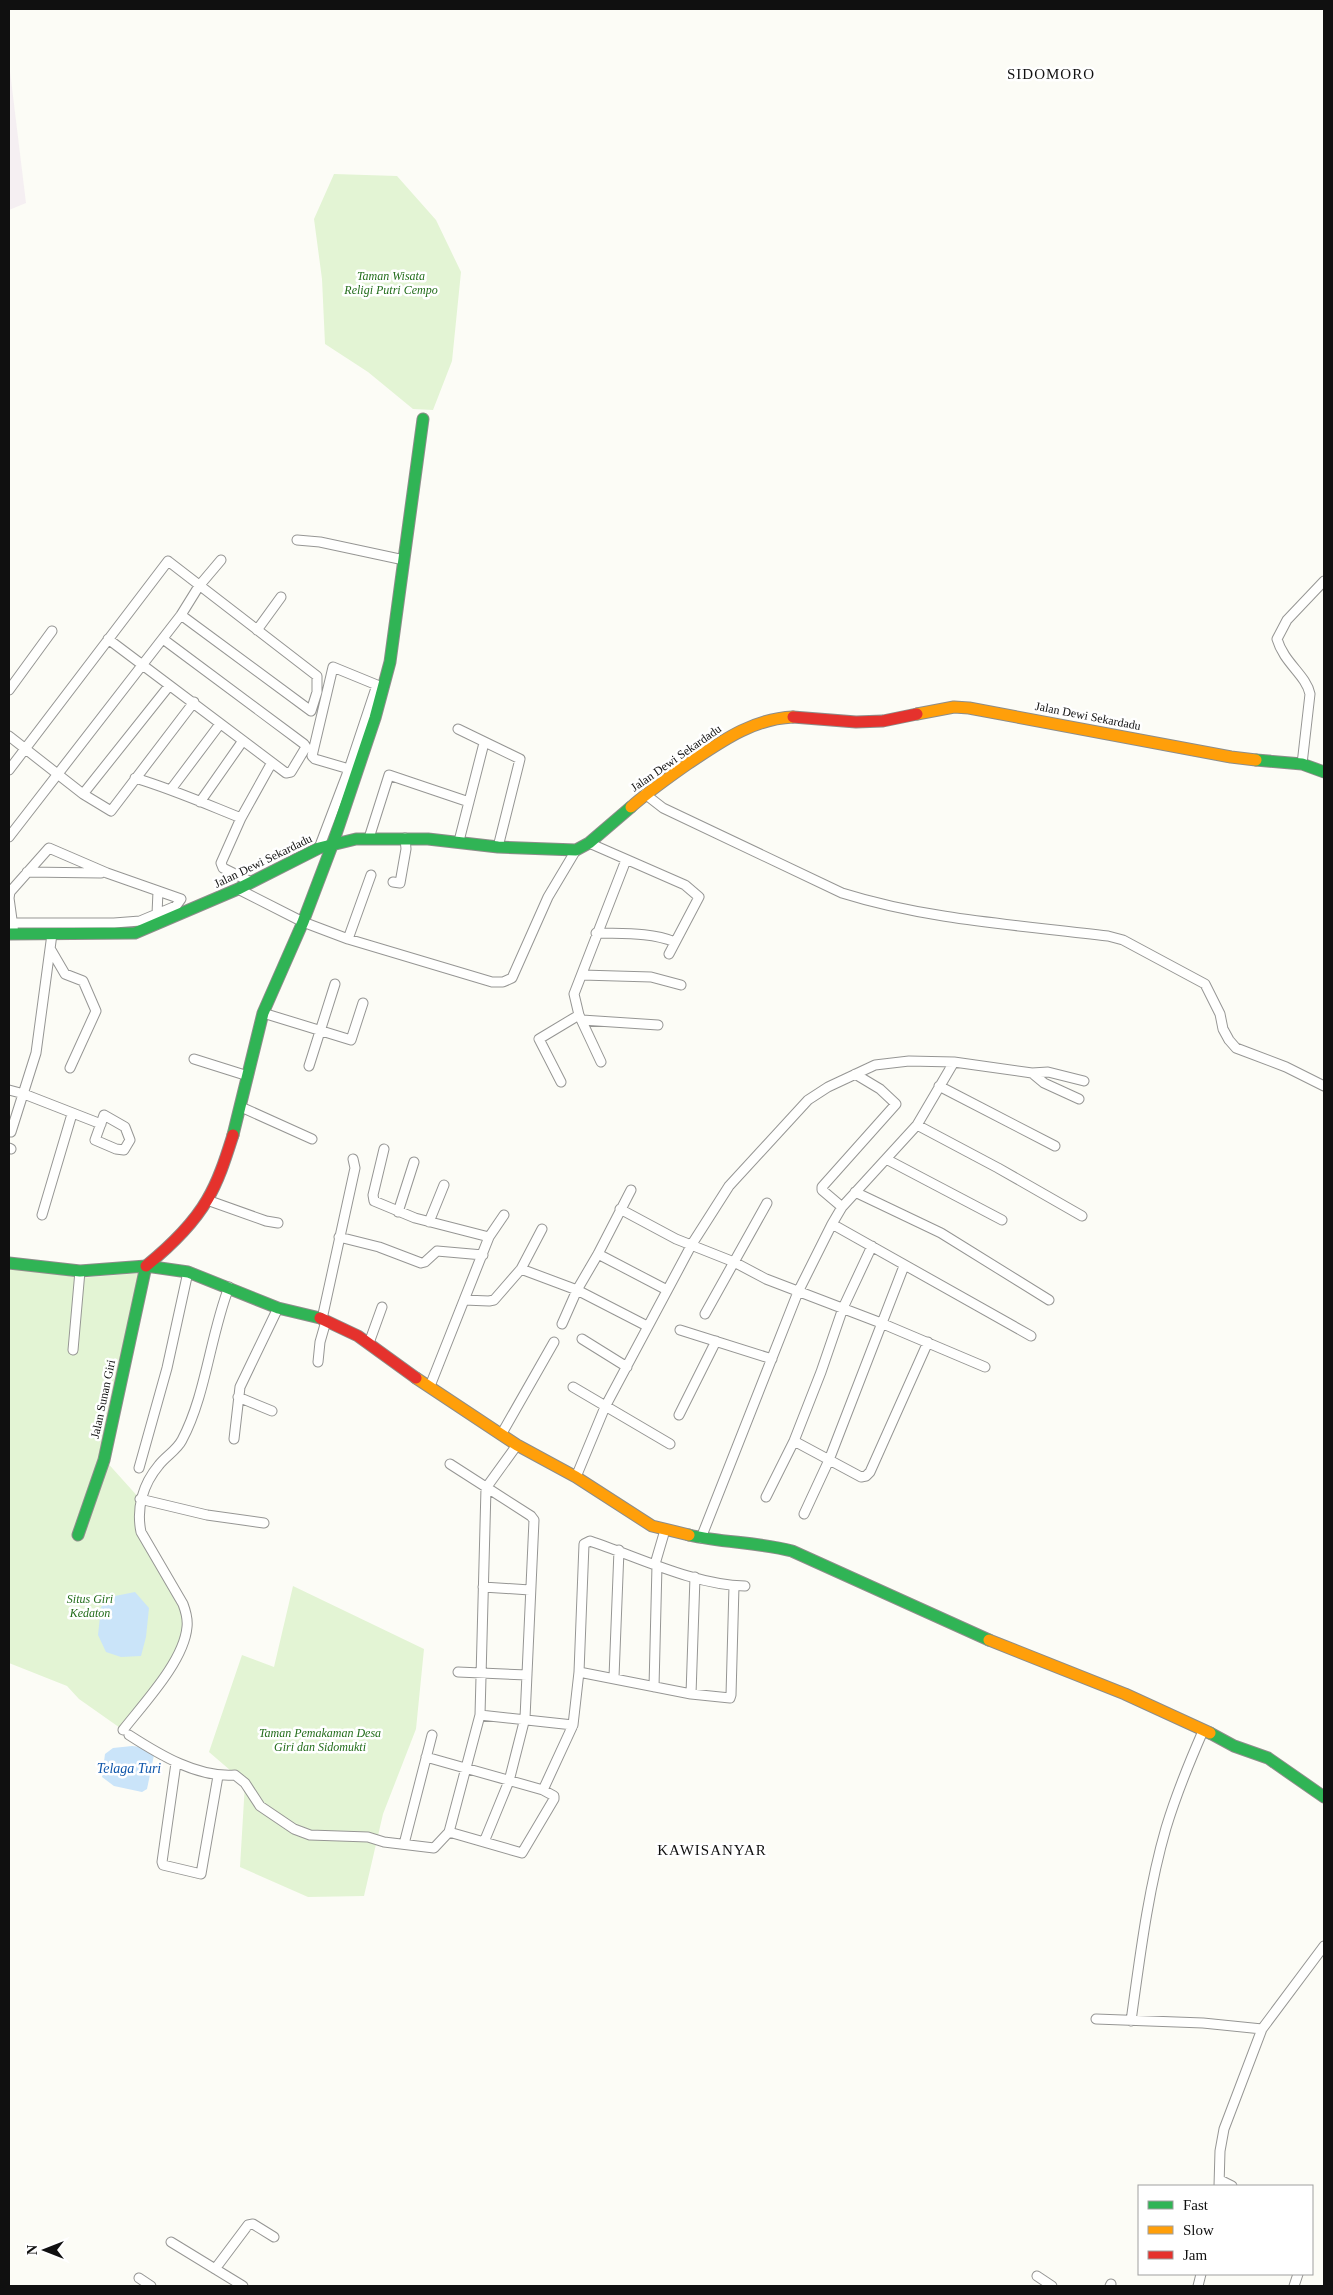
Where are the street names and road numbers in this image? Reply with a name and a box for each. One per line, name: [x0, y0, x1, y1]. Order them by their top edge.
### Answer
street label: Jalan Dewi Sekardadu: [1034, 699, 1142, 733]
street label: Jalan Dewi Sekardadu: [628, 721, 724, 795]
street label: Jalan Dewi Sekardadu: [212, 831, 314, 891]
street label: Jalan Sunan Giri: [88, 1358, 118, 1440]

